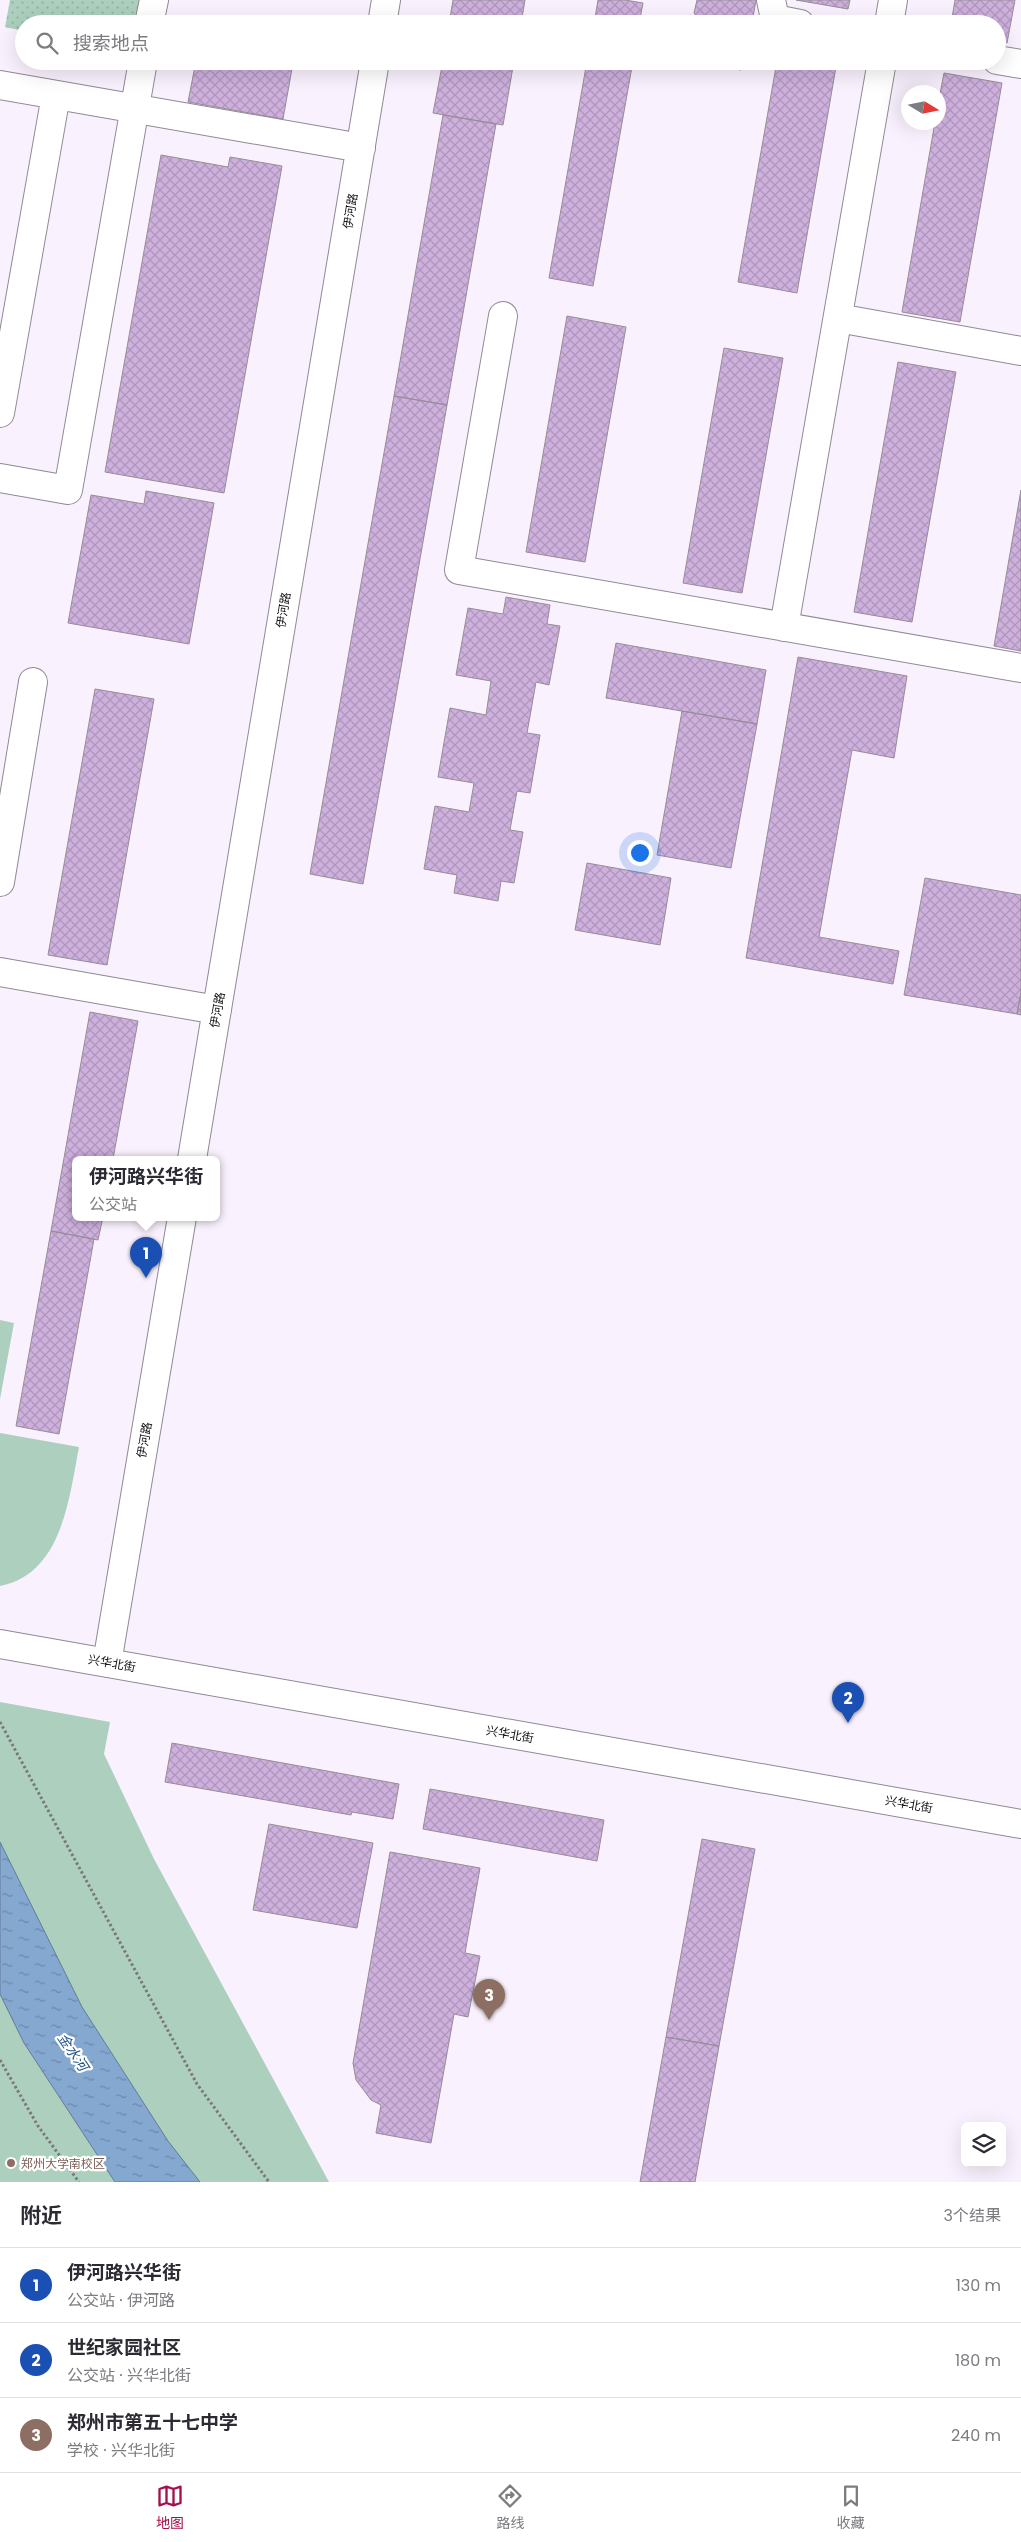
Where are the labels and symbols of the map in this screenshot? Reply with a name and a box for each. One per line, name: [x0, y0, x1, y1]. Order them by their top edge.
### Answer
north arrow: [901, 85, 946, 130]
street label: 伊河路: [339, 192, 361, 230]
street label: 伊河路: [272, 591, 294, 629]
your location: [627, 840, 653, 866]
street label: 伊河路: [206, 991, 228, 1029]
pin: 1: [130, 1237, 162, 1278]
street label: 伊河路: [133, 1421, 155, 1459]
street label: 兴华北街: [87, 1650, 137, 1676]
pin: 2: [832, 1682, 864, 1723]
street label: 兴华北街: [485, 1721, 535, 1747]
street label: 兴华北街: [884, 1791, 934, 1817]
pin: 3: [473, 1979, 505, 2020]
water label: 金水河: [53, 2029, 95, 2077]
place label: 郑州大学南校区: [21, 2155, 105, 2172]
marker: 郑州大学南校区: [5, 2157, 17, 2169]

